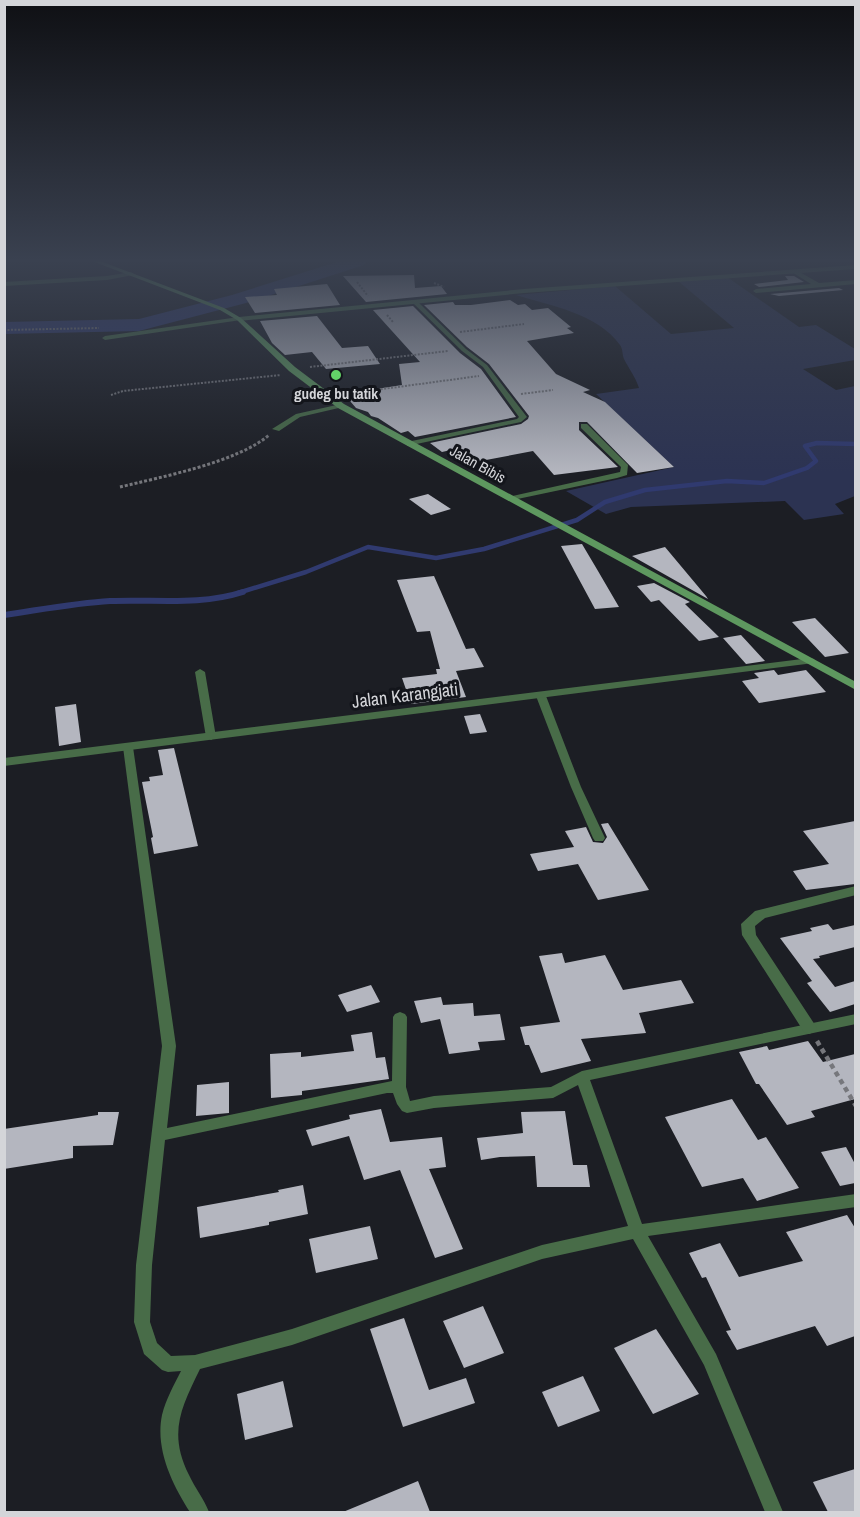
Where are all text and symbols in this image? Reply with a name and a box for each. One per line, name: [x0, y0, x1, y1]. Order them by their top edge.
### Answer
marker: gudeg bu tatik: [329, 368, 343, 382]
place label: gudeg bu tatik: [294, 383, 378, 404]
street label: Jalan Bibis: [446, 440, 510, 488]
street label: Jalan Karangjati: [351, 676, 459, 714]

